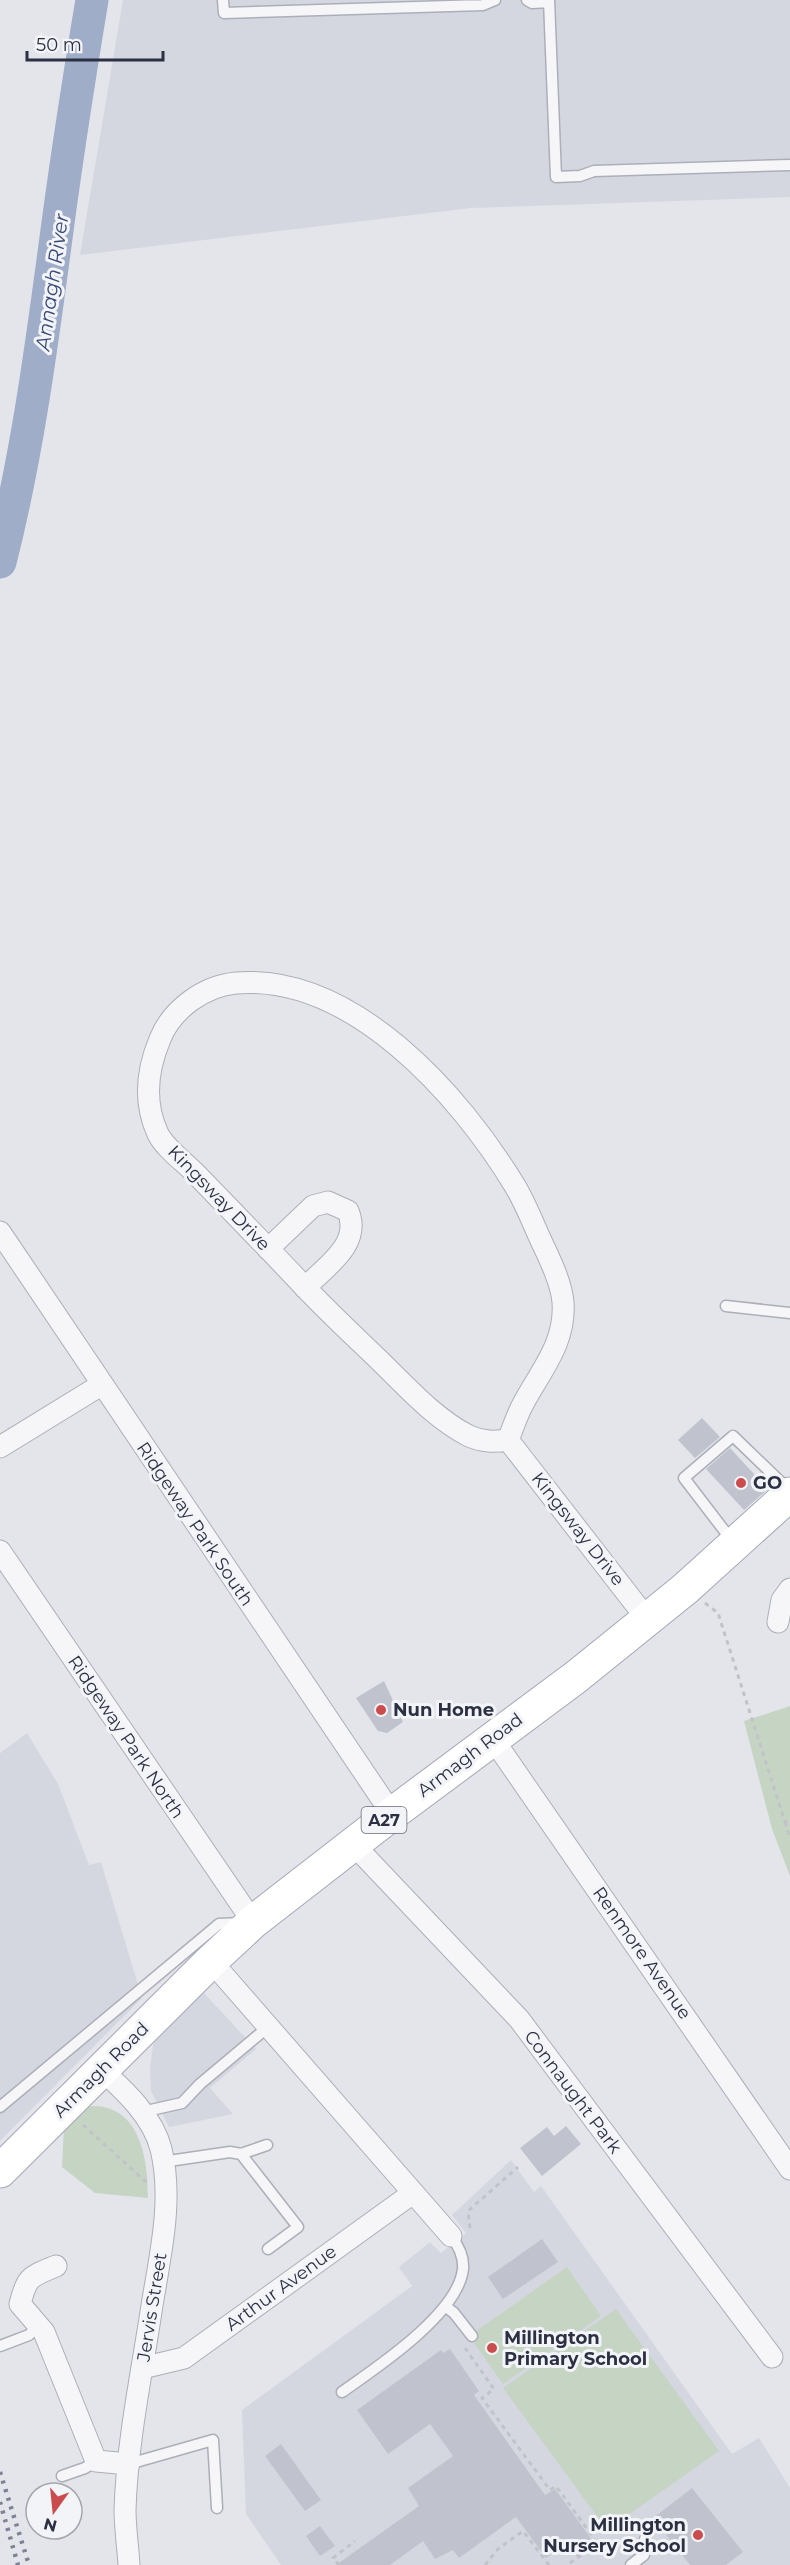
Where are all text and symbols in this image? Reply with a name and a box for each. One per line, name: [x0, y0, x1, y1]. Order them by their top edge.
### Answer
scale bar: [27, 24, 164, 62]
text: 50 m: [36, 34, 82, 56]
water label: Annagh River: [30, 211, 74, 353]
street label: Kingsway Drive: [163, 1141, 275, 1255]
street label: Ridgeway Park South: [132, 1438, 258, 1610]
street label: Kingsway Drive: [527, 1468, 629, 1590]
place label: GO: [753, 1472, 782, 1494]
marker: GO: [734, 1476, 748, 1490]
street label: Ridgeway Park North: [63, 1651, 189, 1823]
place label: Nun Home: [393, 1699, 494, 1721]
marker: Nun Home: [374, 1703, 388, 1717]
street label: Armagh Road: [413, 1708, 527, 1802]
road number: A27: [362, 1807, 406, 1833]
street label: Renmore Avenue: [588, 1882, 696, 2024]
street label: Armagh Road: [49, 2018, 153, 2122]
street label: Connaught Park: [520, 2026, 627, 2158]
street label: Arthur Avenue: [221, 2240, 341, 2336]
street label: Jervis Street: [132, 2251, 171, 2364]
place label: Millington Primary School: [504, 2327, 647, 2370]
marker: Millington Primary School: [485, 2341, 499, 2355]
north arrow: [24, 2481, 84, 2541]
text: N: [42, 2514, 59, 2536]
place label: Millington Nursery School: [543, 2514, 686, 2557]
marker: Millington Nursery School: [691, 2528, 705, 2542]

